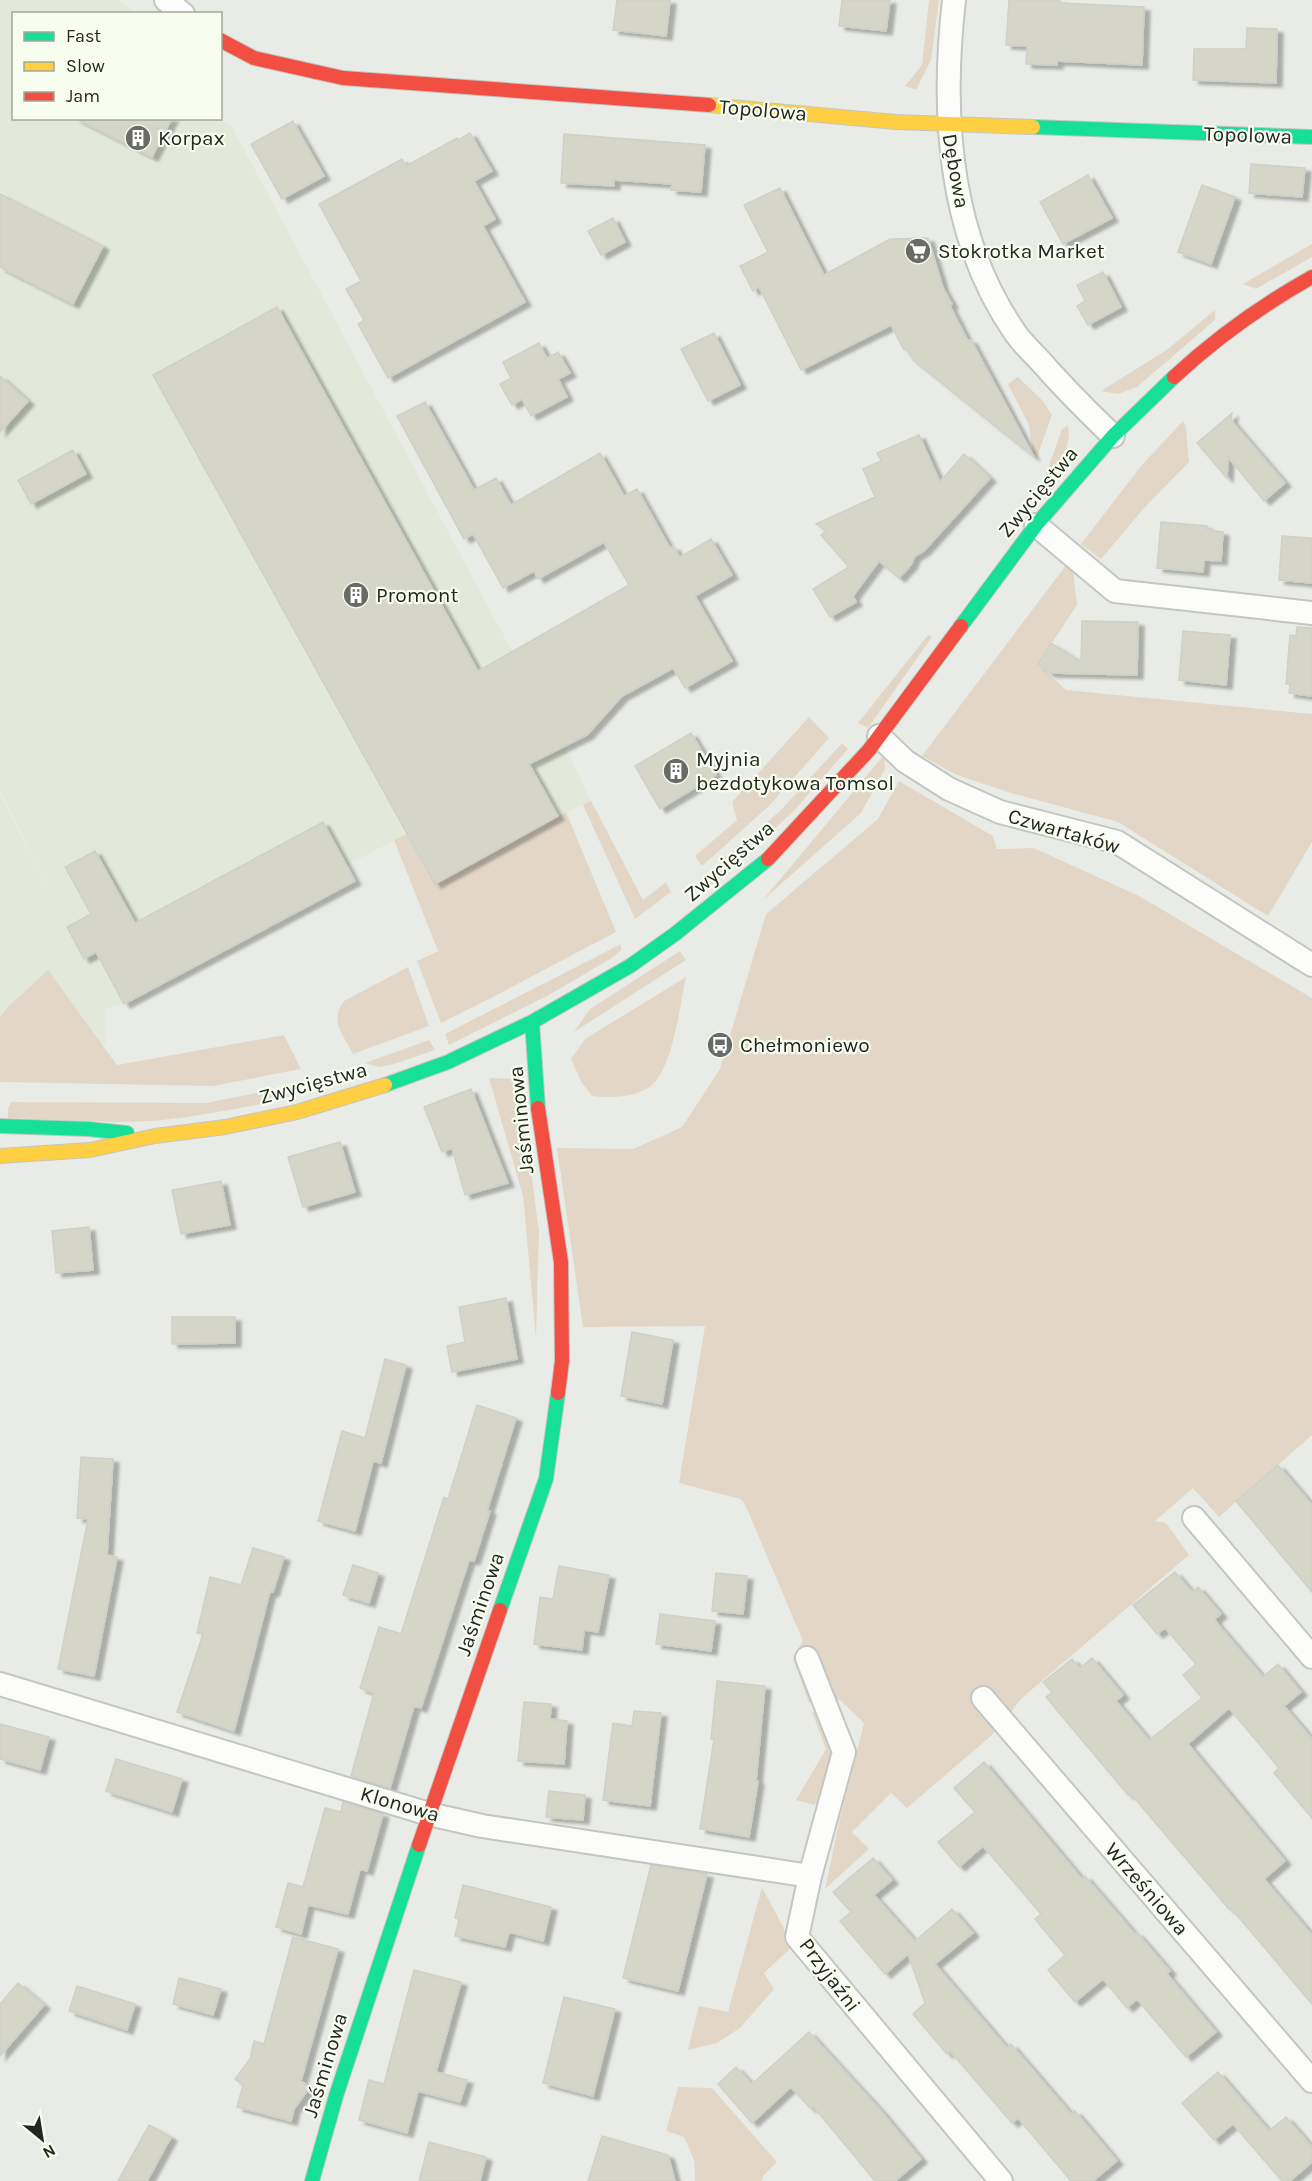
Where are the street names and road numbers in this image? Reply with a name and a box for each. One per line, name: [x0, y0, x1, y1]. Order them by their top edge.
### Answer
street label: Topolowa: [718, 94, 808, 126]
street label: Topolowa: [1203, 121, 1293, 149]
street label: Dębowa: [938, 132, 974, 210]
street label: Zwycięstwa: [993, 442, 1083, 542]
street label: Czwartaków: [1005, 804, 1123, 858]
street label: Zwycięstwa: [679, 816, 779, 906]
street label: Zwycięstwa: [256, 1057, 370, 1109]
street label: Jaśminowa: [503, 1065, 539, 1175]
street label: Jaśminowa: [451, 1549, 509, 1659]
street label: Klonowa: [358, 1781, 442, 1827]
street label: Wrześniowa: [1100, 1838, 1194, 1940]
street label: Przyjaźni: [795, 1933, 865, 2017]
street label: Jaśminowa: [298, 2010, 352, 2120]

